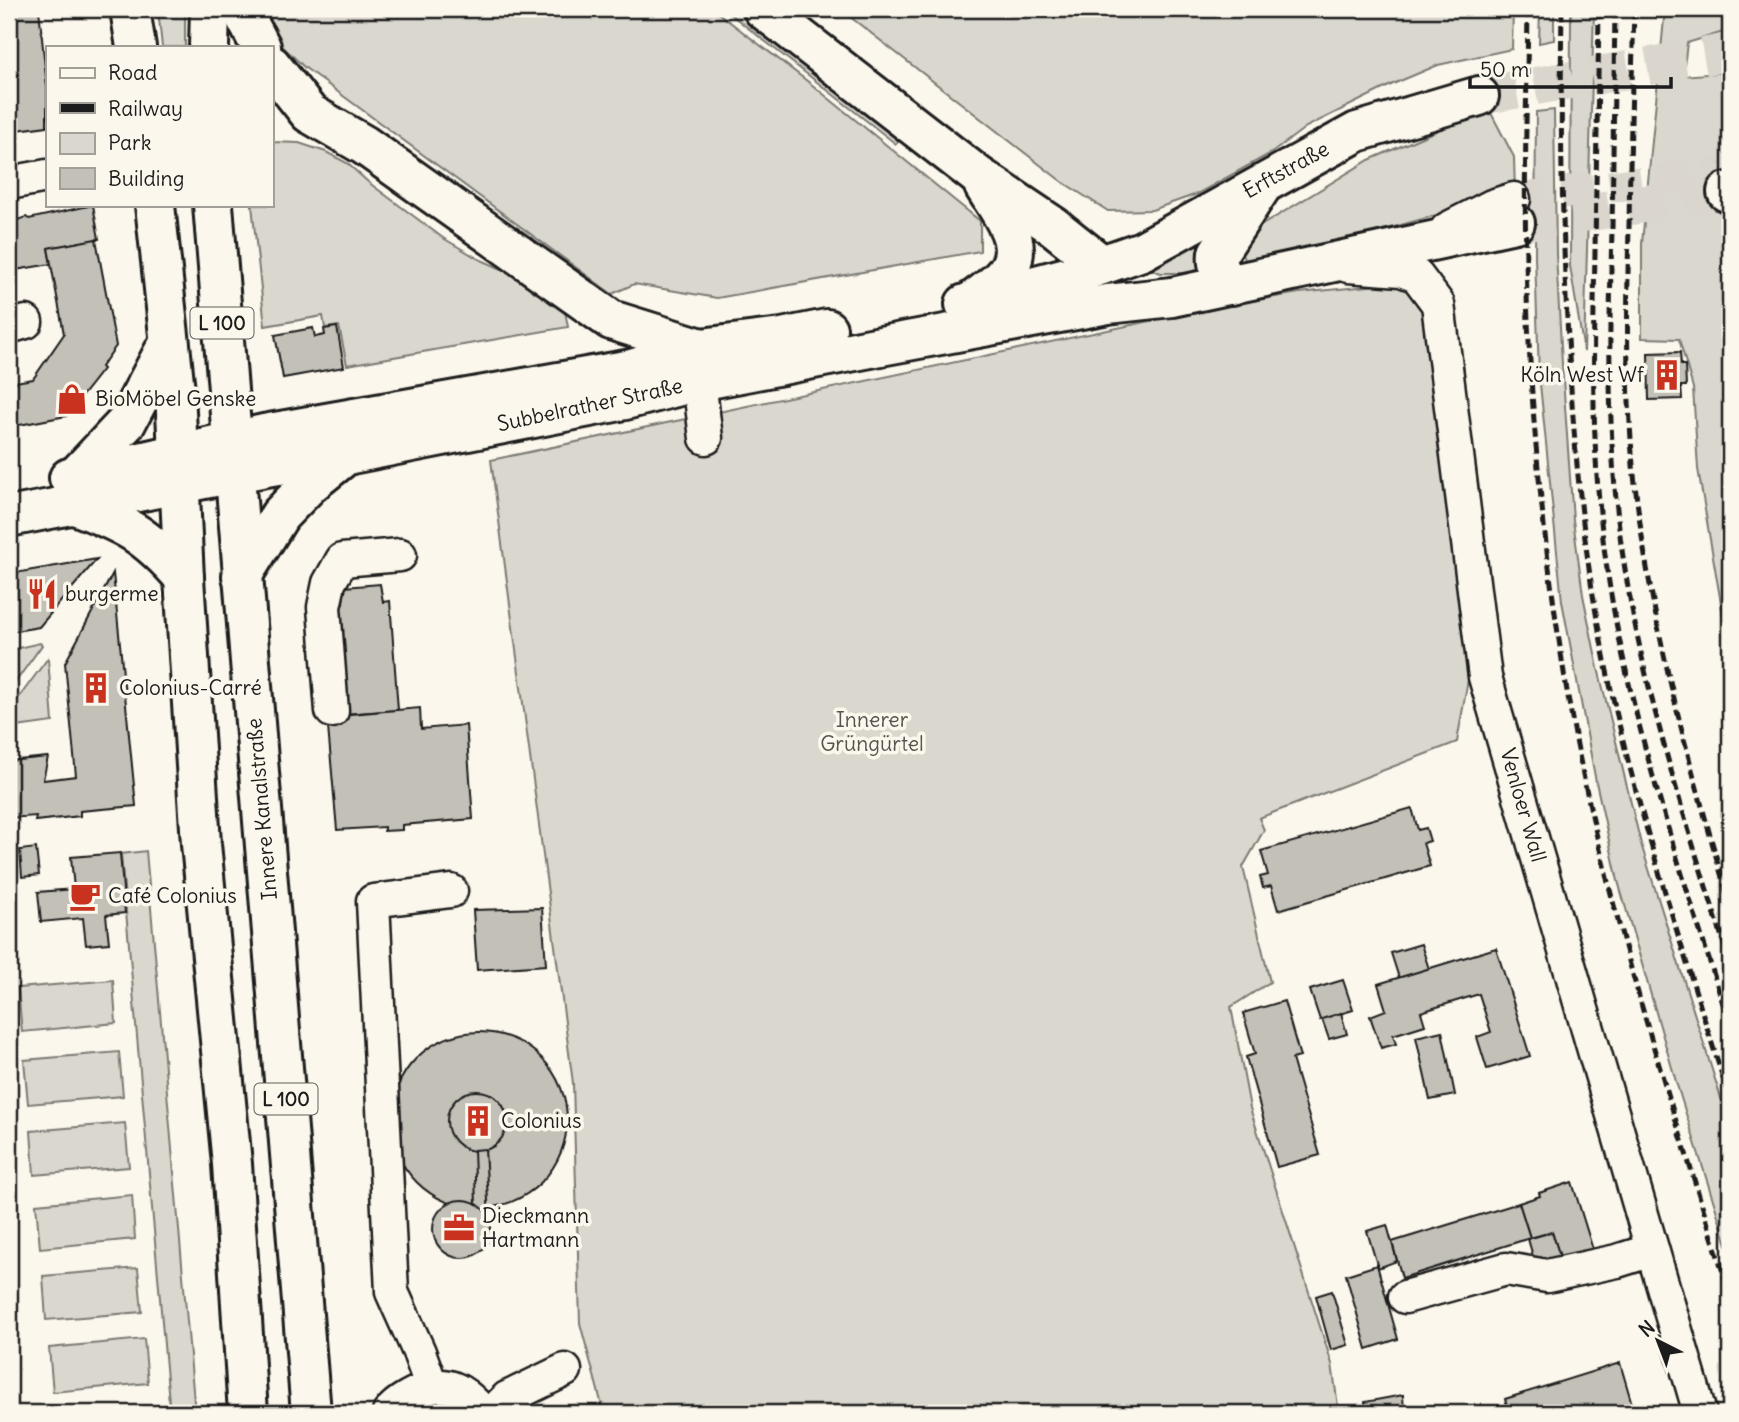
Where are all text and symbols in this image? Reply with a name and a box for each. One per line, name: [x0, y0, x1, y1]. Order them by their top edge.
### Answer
legend: [46, 46, 273, 206]
scale bar: [1470, 46, 1671, 90]
text: 50 m: [1480, 56, 1529, 83]
text: Road: [108, 59, 157, 86]
text: Railway: [108, 95, 183, 122]
text: Park: [108, 129, 151, 156]
street label: Erftstraße: [1238, 135, 1334, 204]
text: Building: [108, 165, 184, 192]
road number: L 100: [190, 308, 254, 338]
building icon: Köln West Wf: [1650, 358, 1684, 392]
place label: Köln West Wf: [1520, 361, 1645, 388]
street label: Subbelrather Straße: [495, 372, 685, 437]
shop icon: BioMöbel Genske: [55, 382, 89, 416]
place label: BioMöbel Genske: [95, 385, 256, 412]
restaurant icon: burgerme: [25, 577, 59, 611]
place label: burgerme: [65, 580, 159, 607]
building icon: Colonius-Carré: [79, 671, 113, 705]
place label: Colonius-Carré: [119, 674, 262, 701]
park label: Innerer Grüngürtel: [820, 706, 924, 757]
street label: Innere Kanalstraße: [240, 717, 283, 901]
street label: Venloer Wall: [1494, 745, 1553, 865]
cafe icon: Café Colonius: [68, 879, 102, 913]
place label: Café Colonius: [108, 882, 237, 909]
road number: L 100: [254, 1084, 318, 1114]
building icon: Colonius: [461, 1104, 495, 1138]
place label: Colonius: [501, 1107, 582, 1134]
place label: Dieckmann Hartmann: [482, 1202, 589, 1253]
office icon: Dieckmann Hartmann: [442, 1211, 476, 1245]
north arrow: [1624, 1306, 1694, 1376]
text: N: [1634, 1315, 1660, 1342]

